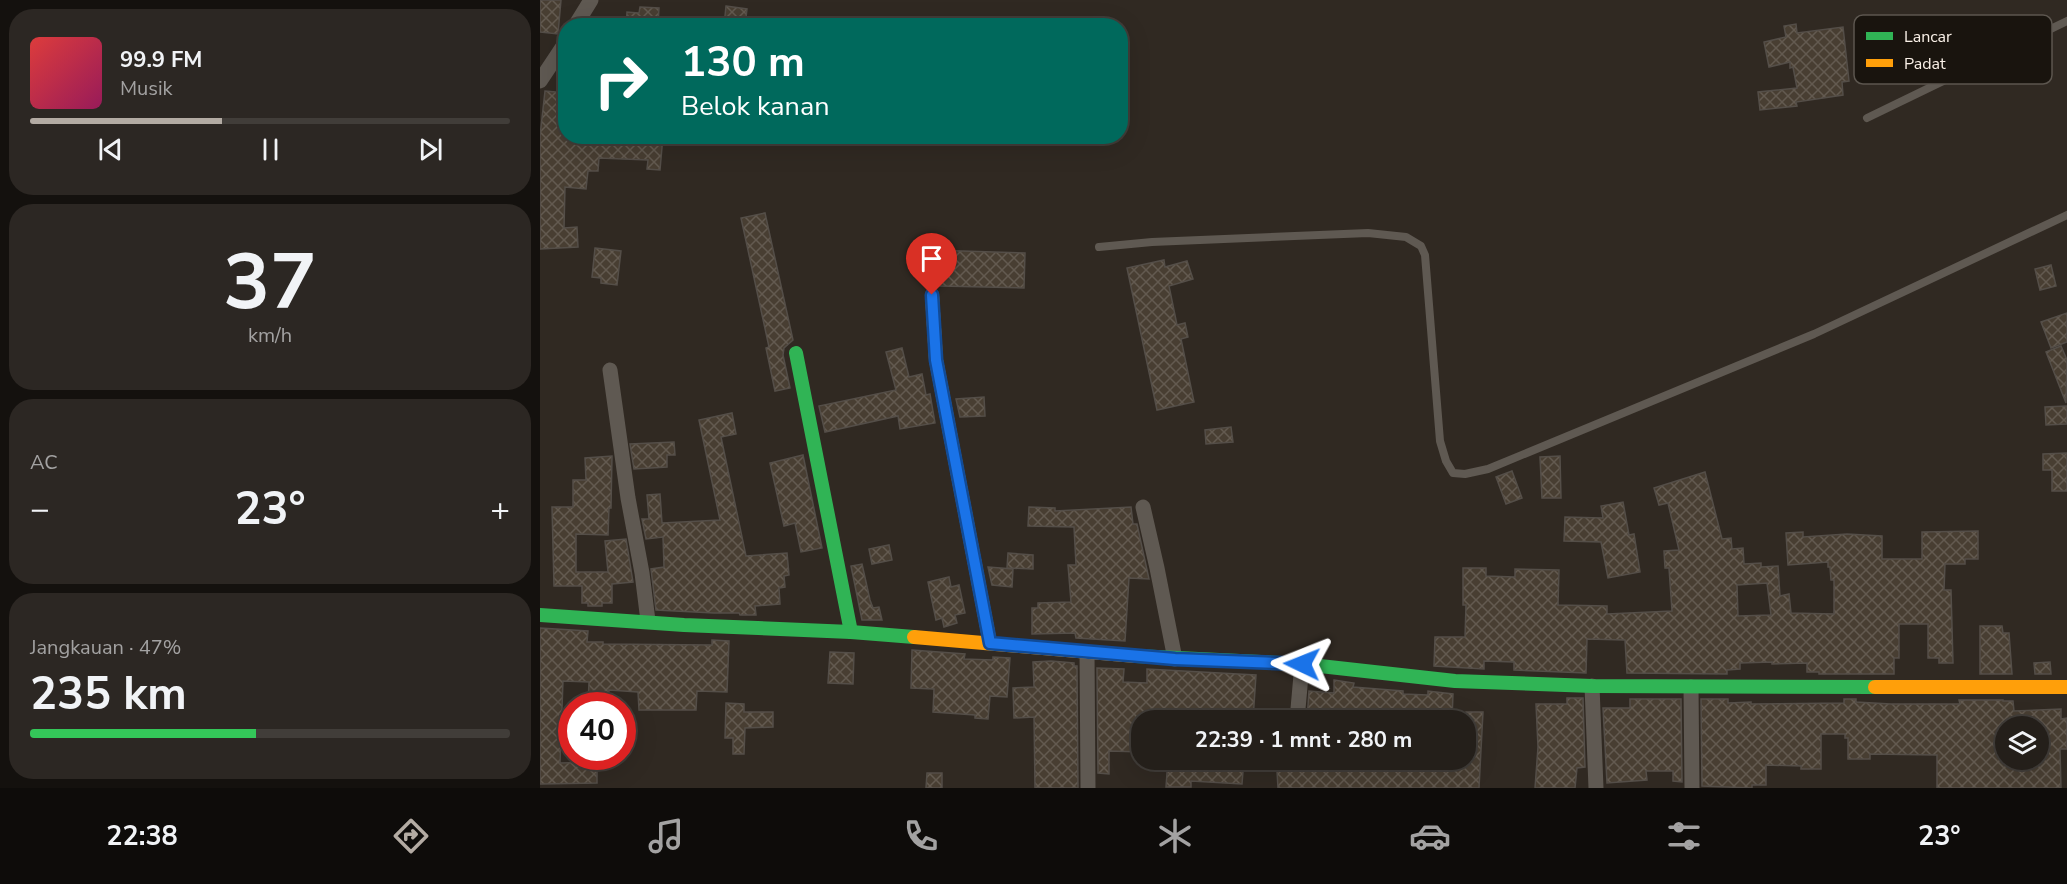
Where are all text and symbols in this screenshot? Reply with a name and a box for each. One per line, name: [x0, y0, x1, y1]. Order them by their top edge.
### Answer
legend: [1854, 15, 2052, 84]
text: Lancar: [1904, 26, 1952, 48]
text: 130 m: [681, 34, 805, 91]
icon: right: [582, 42, 660, 120]
text: 99.9 FM: [120, 45, 202, 75]
text: Padat: [1904, 53, 1946, 75]
text: Musik: [120, 75, 173, 102]
text: Belok kanan: [681, 88, 830, 125]
icon: previous: [94, 133, 127, 166]
icon: pause: [254, 133, 287, 166]
icon: next: [414, 133, 447, 166]
text: 37: [223, 229, 317, 336]
pin: [906, 233, 957, 295]
icon: arrive: [915, 242, 948, 275]
text: km/h: [248, 322, 292, 349]
text: AC: [30, 449, 58, 476]
text: 23°: [234, 479, 306, 540]
text: −: [30, 487, 50, 532]
text: +: [490, 487, 510, 532]
position arrow: [1270, 632, 1334, 696]
text: Jangkauan · 47%: [30, 634, 181, 661]
text: 235 km: [30, 664, 187, 725]
speed limit sign: 40: [558, 692, 636, 770]
map controls: [1995, 716, 2049, 770]
button: layers: [1995, 716, 2049, 770]
text: 22:39 · 1 mnt · 280 m: [1195, 725, 1412, 755]
icon: directions: [390, 815, 432, 857]
icon: music: [645, 815, 687, 857]
icon: phone: [900, 815, 942, 857]
icon: climate: [1154, 815, 1196, 857]
icon: car: [1409, 815, 1451, 857]
icon: filters: [1663, 815, 1705, 857]
text: 22:38: [106, 818, 178, 855]
text: 23°: [1918, 818, 1961, 855]

